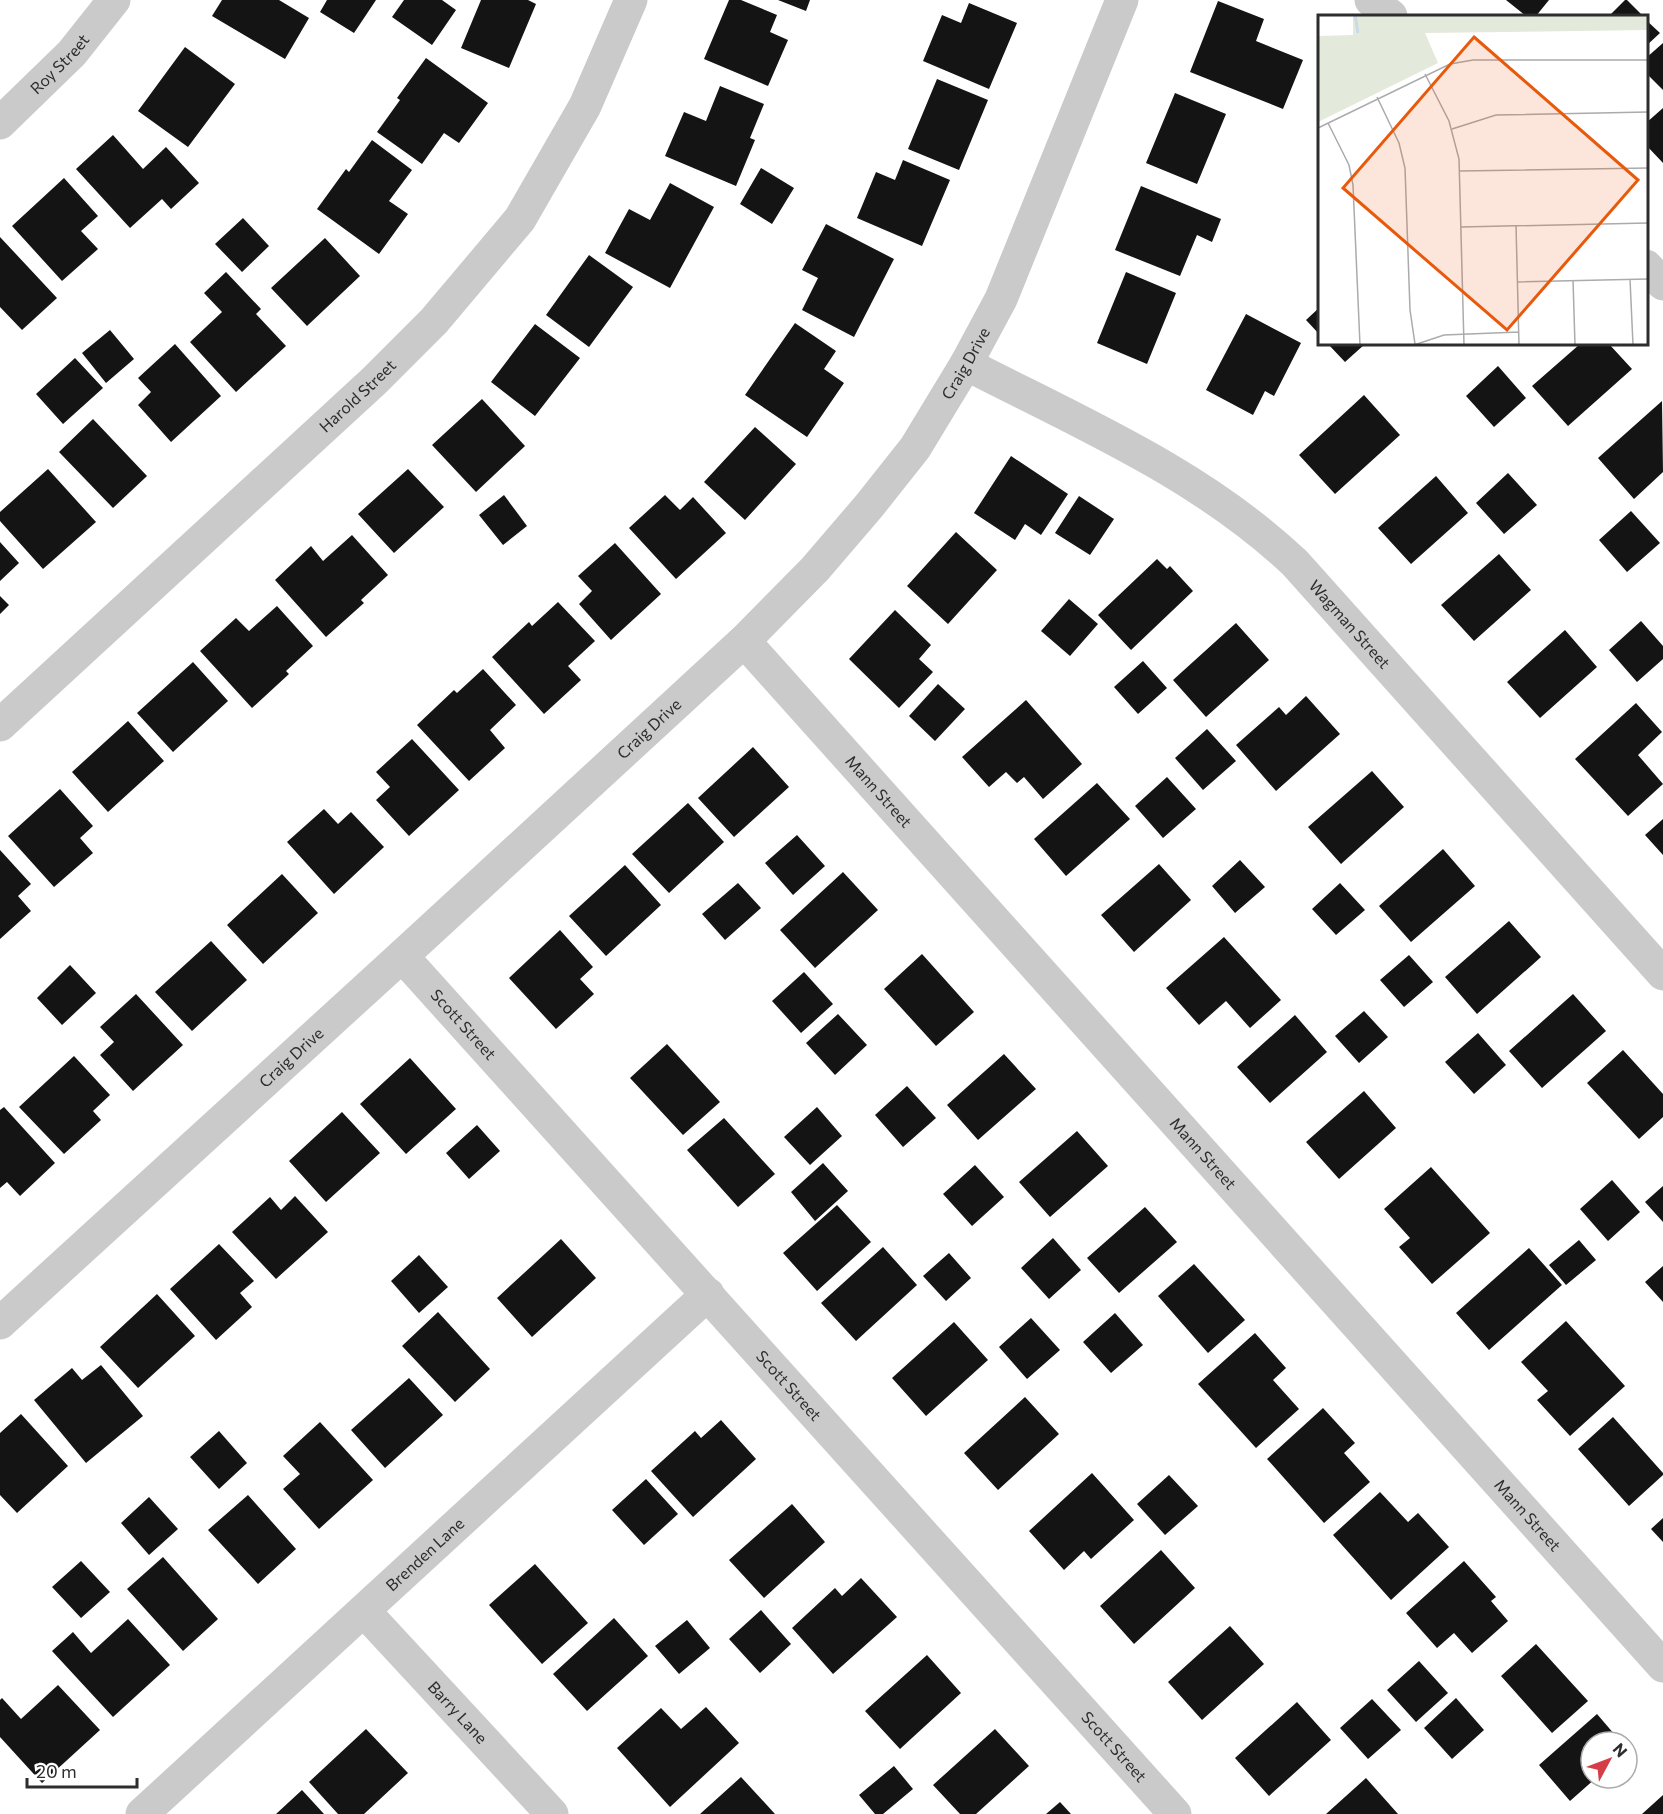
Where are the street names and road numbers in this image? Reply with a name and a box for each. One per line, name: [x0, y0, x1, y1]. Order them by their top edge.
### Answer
street label: Roy Street: [26, 29, 93, 97]
street label: Craig Drive: [937, 324, 993, 403]
street label: Harold Street: [315, 355, 400, 436]
street label: Wagman Street: [1306, 576, 1395, 672]
street label: Craig Drive: [613, 694, 684, 762]
street label: Mann Street: [842, 751, 917, 831]
street label: Scott Street: [427, 985, 501, 1063]
street label: Craig Drive: [255, 1023, 327, 1091]
street label: Mann Street: [1166, 1113, 1241, 1193]
street label: Scott Street: [753, 1346, 826, 1425]
street label: Mann Street: [1491, 1475, 1566, 1555]
street label: Brenden Lane: [381, 1513, 467, 1594]
street label: Barry Lane: [425, 1677, 492, 1747]
street label: Scott Street: [1078, 1707, 1151, 1786]

